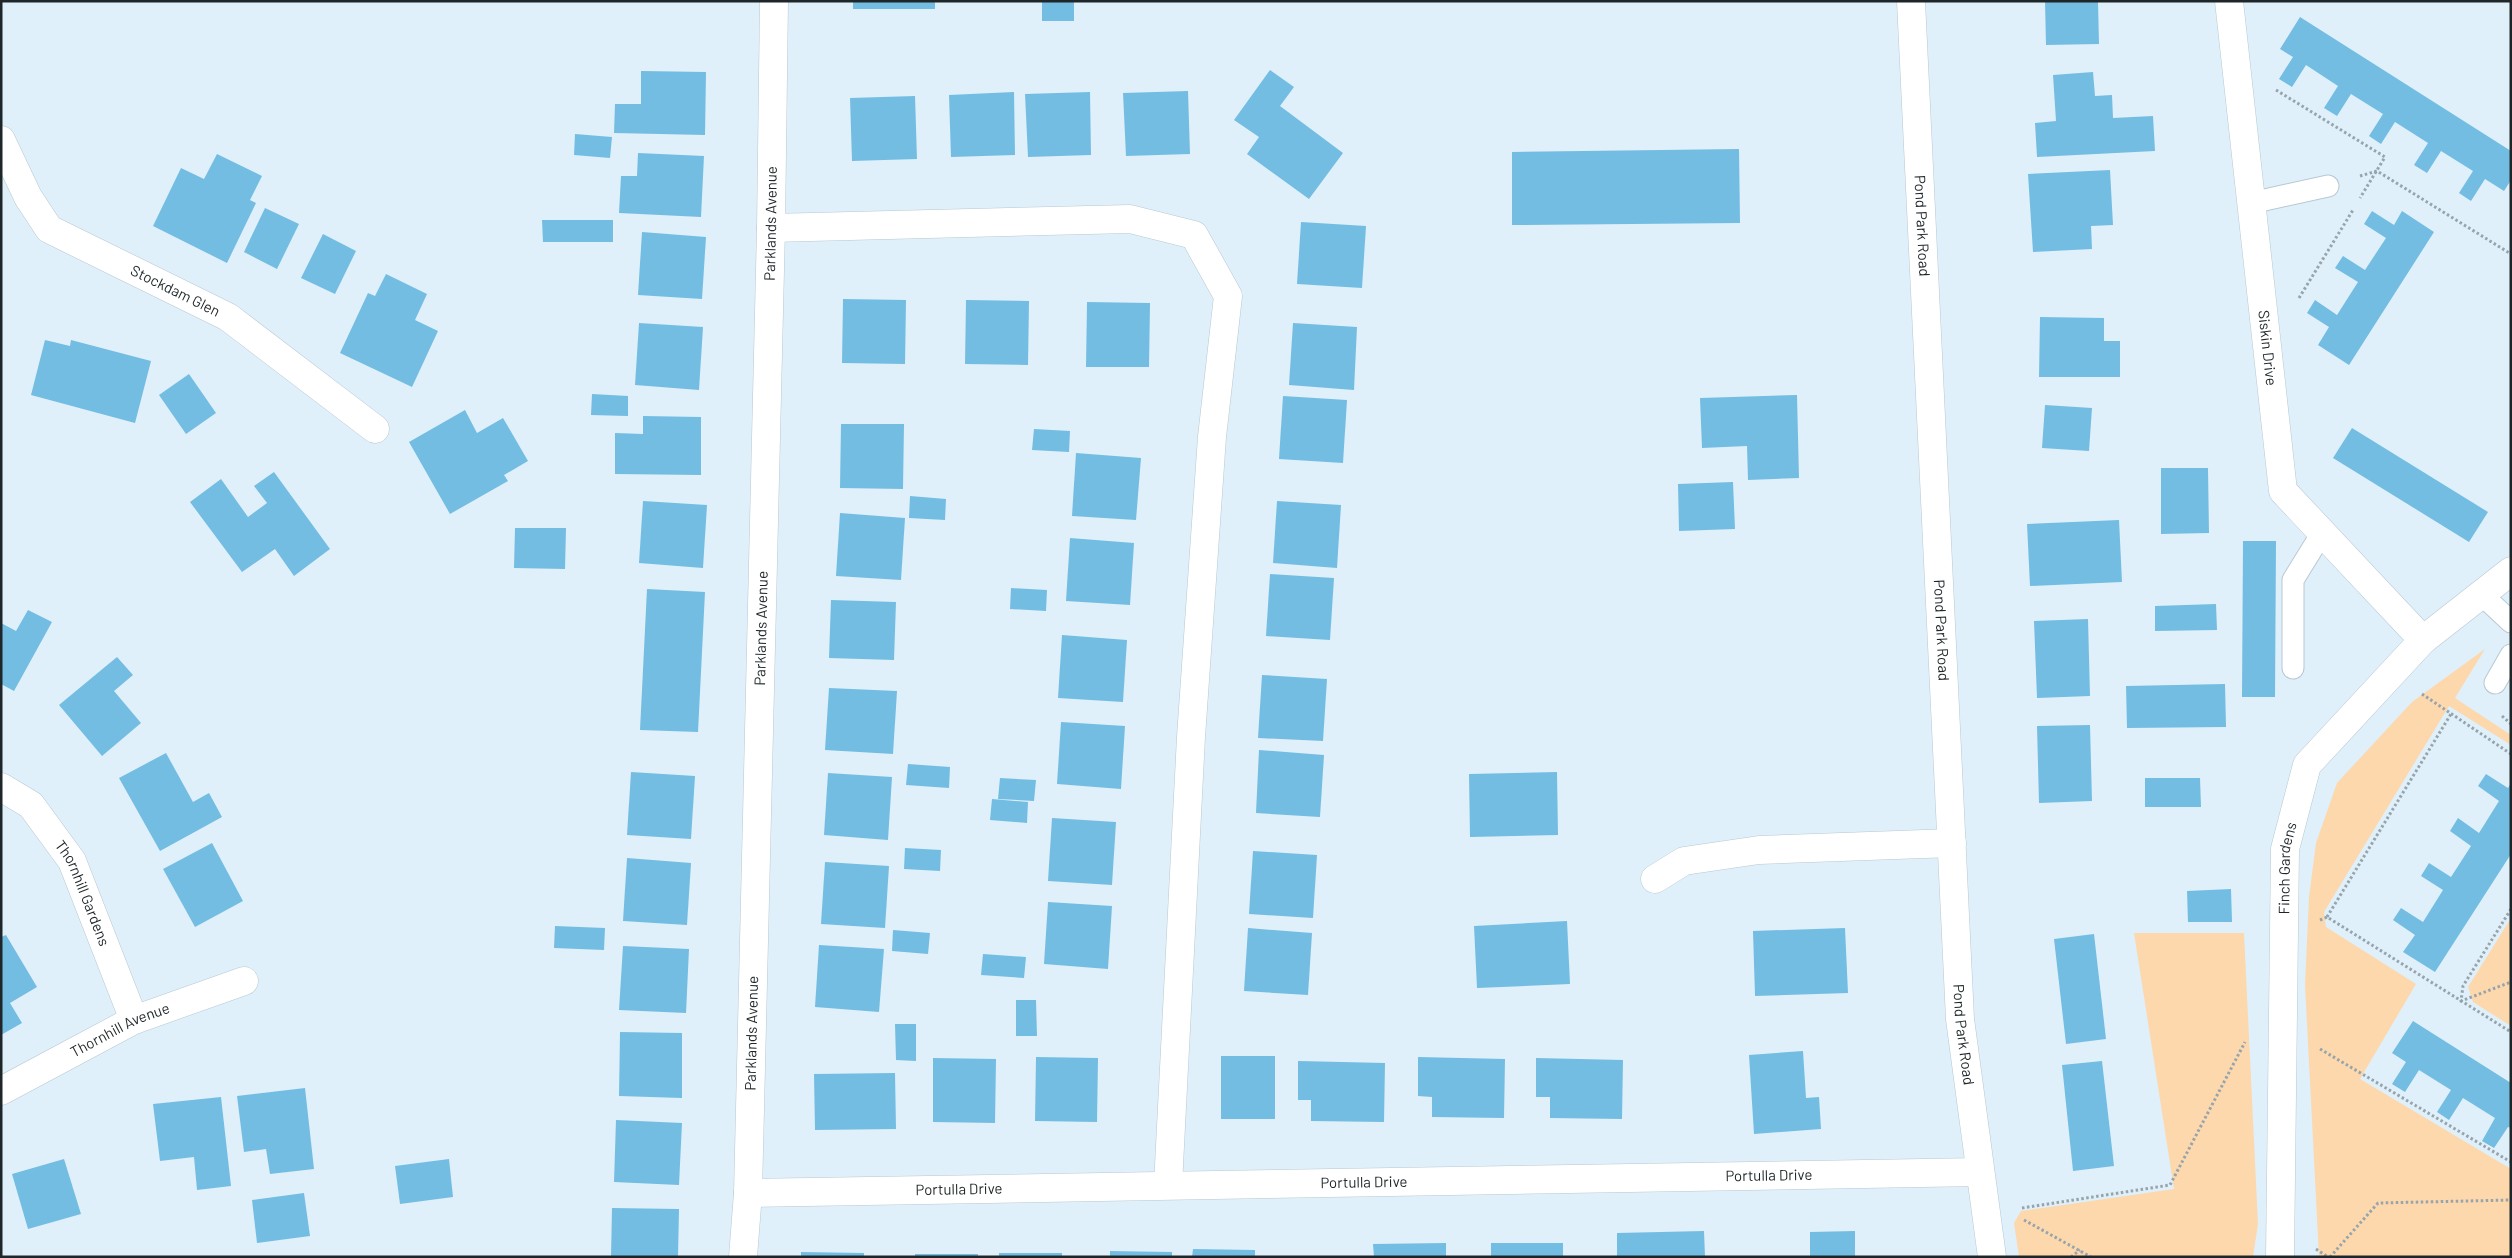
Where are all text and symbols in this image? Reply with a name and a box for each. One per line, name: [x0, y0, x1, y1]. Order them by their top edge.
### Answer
street label: Parklands Avenue: [760, 166, 780, 281]
street label: Pond Park Road: [1911, 174, 1934, 277]
street label: Stockdam Glen: [128, 261, 223, 320]
street label: Siskin Drive: [2255, 309, 2281, 386]
street label: Parklands Avenue: [750, 571, 771, 686]
street label: Pond Park Road: [1931, 579, 1954, 681]
street label: Finch Gardens: [2274, 820, 2300, 915]
street label: Thornhill Gardens: [52, 836, 114, 948]
street label: Parklands Avenue: [740, 976, 761, 1091]
street label: Pond Park Road: [1950, 984, 1979, 1086]
street label: Thornhill Avenue: [67, 998, 172, 1060]
street label: Portulla Drive: [1725, 1165, 1813, 1184]
street label: Portulla Drive: [1320, 1172, 1408, 1191]
street label: Portulla Drive: [915, 1179, 1003, 1198]

